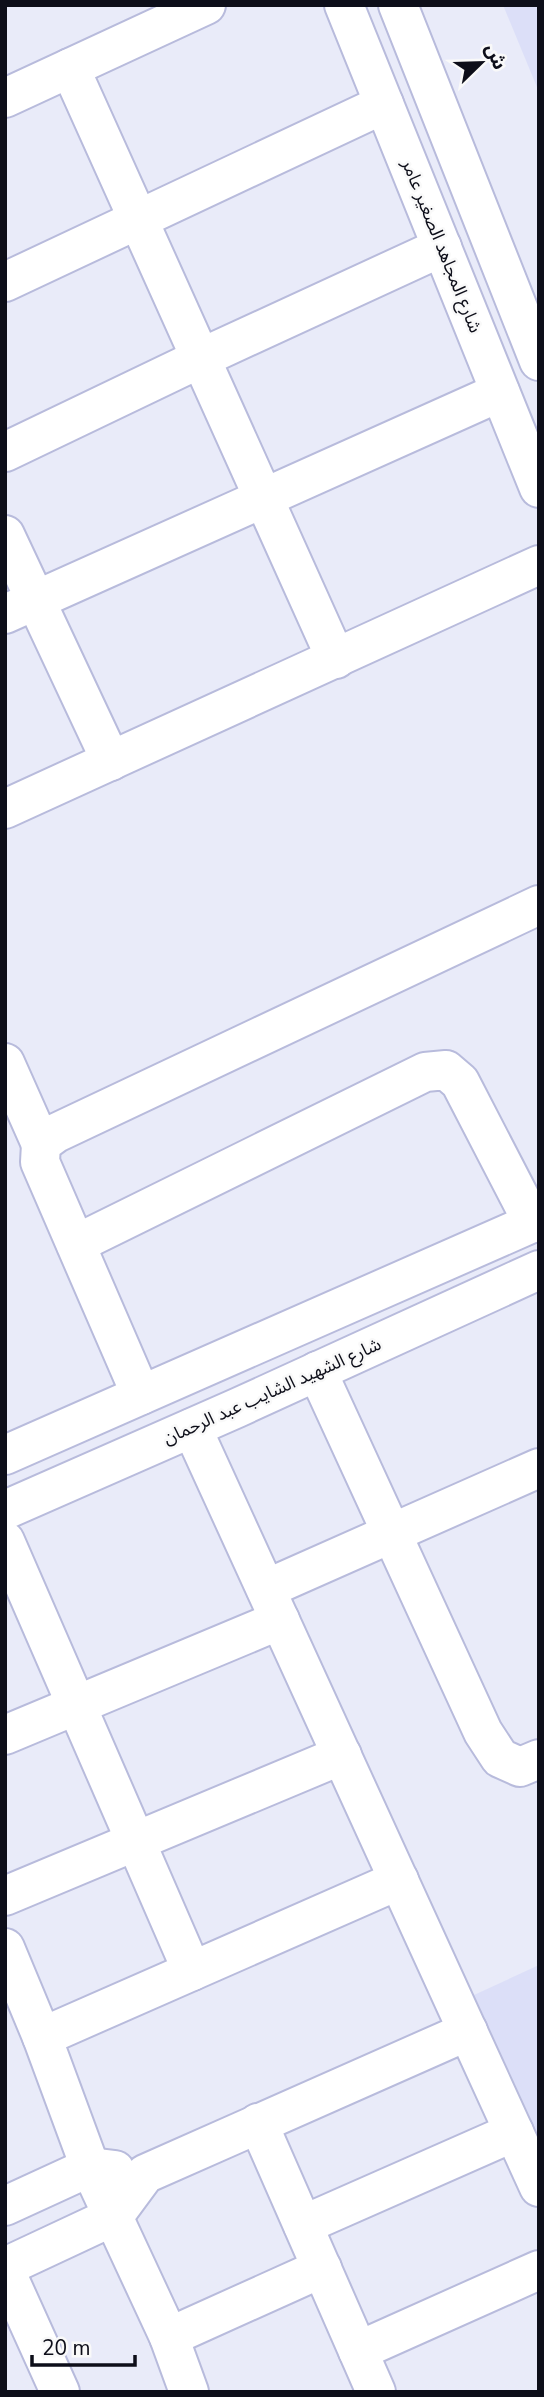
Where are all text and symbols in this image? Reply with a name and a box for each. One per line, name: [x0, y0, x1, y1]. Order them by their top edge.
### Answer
north arrow: [446, 28, 516, 98]
text: ش: [479, 40, 513, 74]
street label: شارع المجاهد الصغير عامر: [394, 155, 488, 337]
street label: شارع الشهيد الشايب عبد الرحمان: [159, 1332, 386, 1452]
scale bar: [32, 2324, 135, 2368]
text: 20 m: [42, 2334, 91, 2362]

